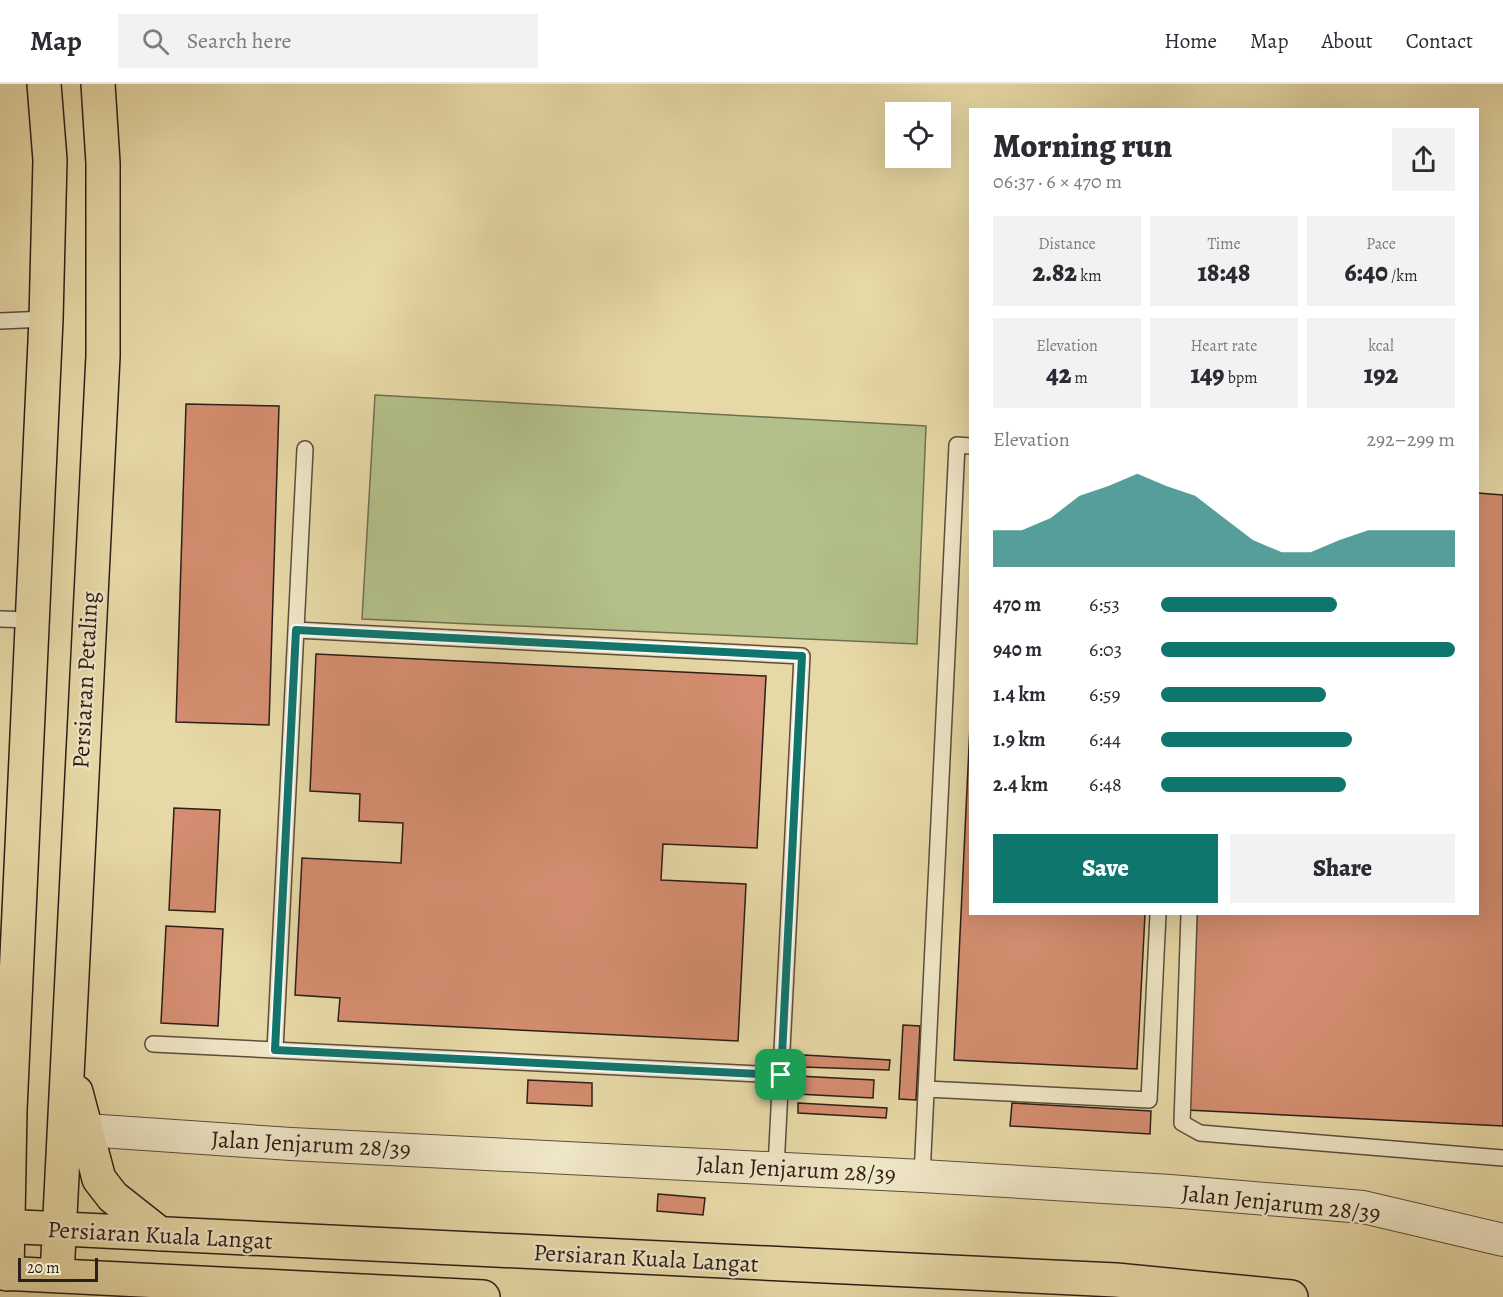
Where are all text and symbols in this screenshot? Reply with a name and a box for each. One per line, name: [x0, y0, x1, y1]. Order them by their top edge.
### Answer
search box: [118, 14, 538, 68]
text: Map: [30, 22, 82, 60]
icon: search: [139, 25, 172, 58]
text: Search here: [187, 26, 291, 56]
text: Home: [1164, 27, 1217, 55]
text: Map: [1250, 27, 1288, 55]
text: About: [1321, 27, 1373, 55]
text: Contact: [1406, 27, 1473, 55]
map controls: [885, 102, 951, 168]
button: locate: [885, 102, 951, 168]
text: Morning run: [993, 123, 1172, 168]
button: share: [1392, 128, 1455, 191]
text: 06:37 · 6 × 470 m: [993, 168, 1122, 195]
text: Distance: [1038, 233, 1096, 255]
text: Time: [1207, 233, 1241, 255]
text: Pace: [1366, 233, 1396, 255]
text: 2.82: [1033, 255, 1077, 290]
text: 18:48: [1198, 255, 1250, 290]
text: 6:40: [1344, 255, 1388, 290]
text: km: [1077, 265, 1101, 287]
text: /km: [1388, 265, 1418, 287]
text: Elevation: [1036, 335, 1098, 357]
text: Heart rate: [1191, 335, 1257, 357]
text: kcal: [1368, 335, 1394, 357]
text: 42: [1046, 357, 1071, 392]
text: 149: [1190, 357, 1225, 392]
text: 192: [1364, 357, 1398, 392]
text: m: [1071, 367, 1088, 389]
text: bpm: [1225, 367, 1258, 389]
text: Elevation: [993, 426, 1070, 453]
text: 292–299 m: [1366, 426, 1455, 453]
street label: Persiaran Petaling: [64, 591, 106, 769]
text: 470 m: [993, 591, 1041, 618]
text: 6:53: [1089, 591, 1120, 618]
text: 940 m: [993, 636, 1042, 663]
text: 6:03: [1089, 636, 1122, 663]
text: 1.4 km: [993, 681, 1046, 708]
text: 6:59: [1089, 681, 1121, 708]
text: 1.9 km: [993, 726, 1046, 753]
text: 6:44: [1089, 726, 1121, 753]
text: 2.4 km: [993, 771, 1048, 798]
text: 6:48: [1089, 771, 1122, 798]
button: Save: [993, 834, 1218, 903]
button: Share: [1230, 834, 1455, 903]
pin: [755, 1049, 806, 1100]
icon: arrive: [764, 1058, 797, 1091]
street label: Jalan Jenjarum 28/39: [210, 1123, 412, 1165]
street label: Jalan Jenjarum 28/39: [695, 1148, 897, 1190]
street label: Jalan Jenjarum 28/39: [1180, 1177, 1382, 1229]
street label: Persiaran Kuala Langat: [47, 1213, 274, 1257]
street label: Persiaran Kuala Langat: [533, 1236, 760, 1280]
scale bar: [18, 1255, 98, 1282]
text: 20 m: [27, 1257, 60, 1279]

